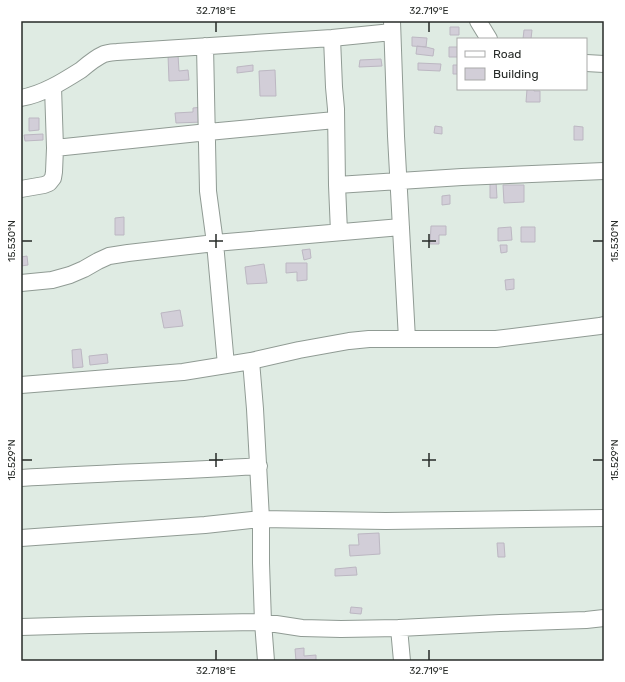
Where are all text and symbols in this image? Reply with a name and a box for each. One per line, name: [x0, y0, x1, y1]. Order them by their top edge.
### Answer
text: 32.718°E: [196, 5, 236, 17]
text: 32.719°E: [409, 5, 449, 17]
legend: [457, 38, 587, 90]
text: Road: [493, 47, 521, 61]
text: Building: [493, 67, 539, 81]
text: 15.530°N: [6, 220, 18, 262]
text: 15.530°N: [609, 220, 621, 262]
text: 15.529°N: [6, 439, 18, 481]
text: 15.529°N: [609, 439, 621, 481]
text: 32.718°E: [196, 665, 236, 677]
text: 32.719°E: [409, 665, 449, 677]

